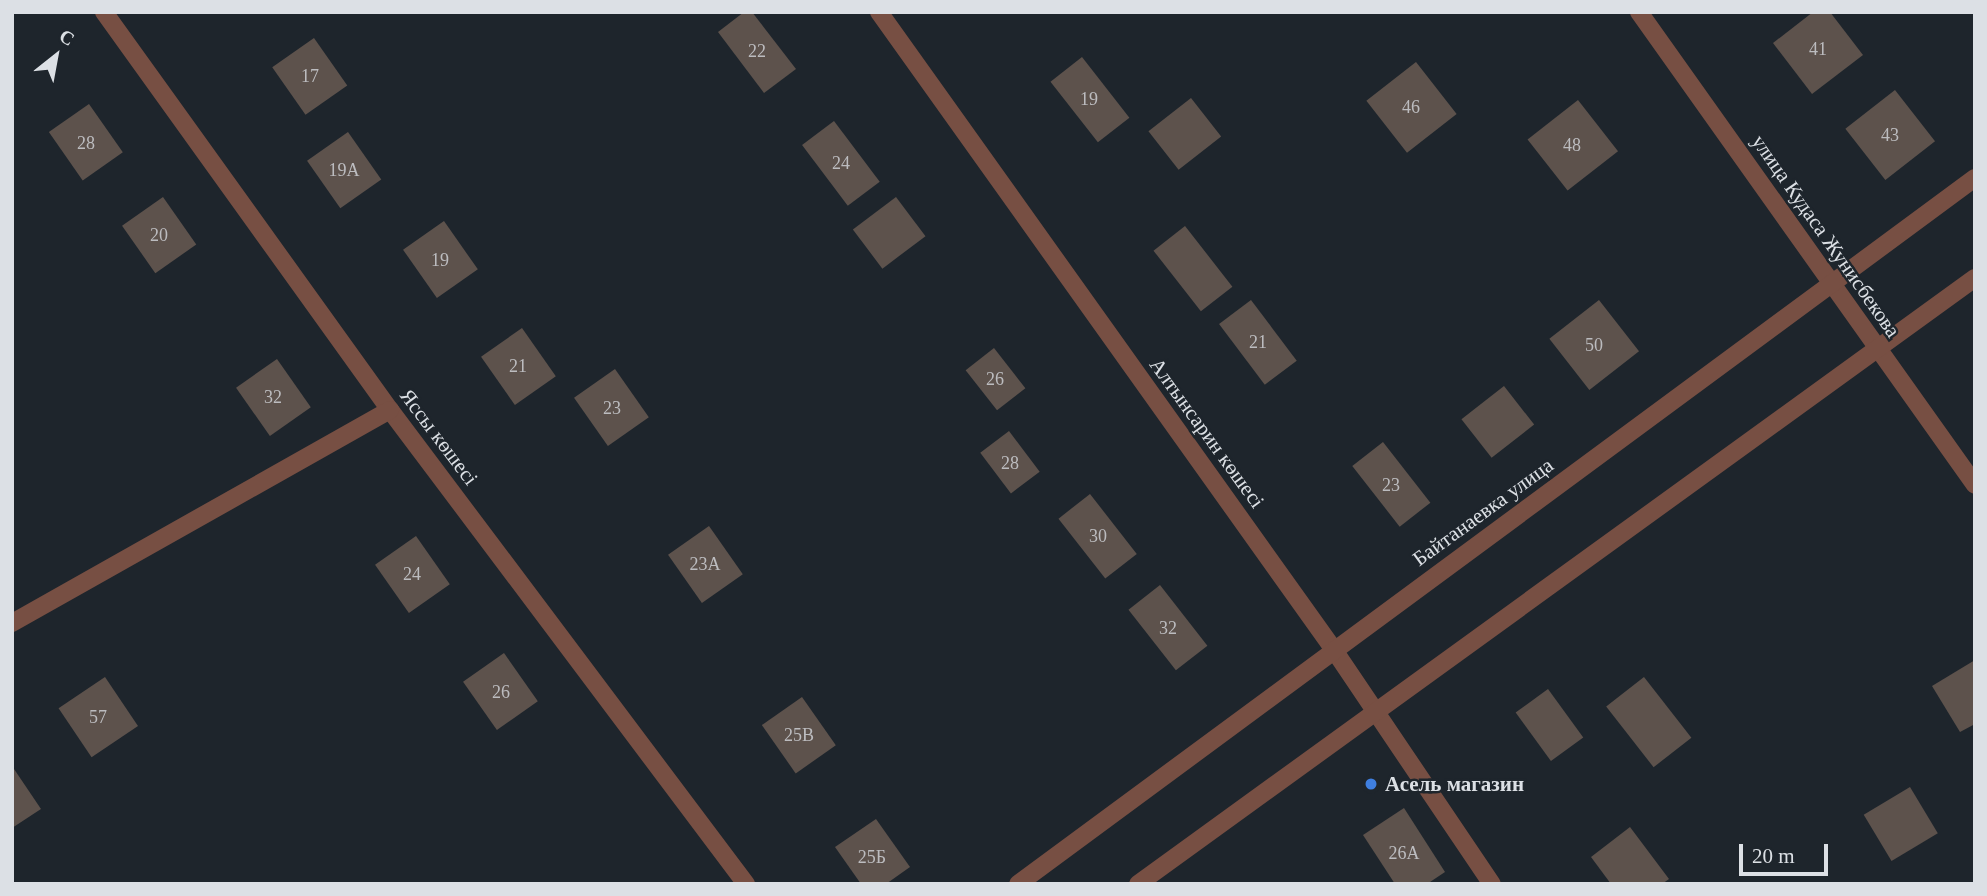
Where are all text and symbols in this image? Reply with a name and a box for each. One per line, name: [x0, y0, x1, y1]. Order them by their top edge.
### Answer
north arrow: [21, 21, 91, 91]
text: С: [56, 25, 78, 50]
house number: 41: [1809, 38, 1827, 60]
house number: 22: [748, 40, 766, 62]
house number: 17: [301, 65, 319, 87]
house number: 19: [1080, 88, 1098, 110]
house number: 46: [1402, 96, 1420, 118]
house number: 43: [1881, 124, 1899, 146]
street label: улица Кудаса Жунисбекова: [1746, 130, 1906, 342]
house number: 28: [77, 132, 95, 154]
house number: 48: [1563, 134, 1581, 156]
house number: 24: [832, 152, 850, 174]
house number: 19A: [329, 159, 359, 181]
house number: 20: [150, 224, 168, 246]
house number: 19: [431, 249, 449, 271]
house number: 21: [1249, 331, 1267, 353]
house number: 50: [1585, 334, 1603, 356]
street label: Алтынсарин көшесі: [1144, 353, 1270, 513]
house number: 21: [509, 355, 527, 377]
house number: 26: [986, 368, 1004, 390]
street label: Яссы көшесі: [395, 384, 483, 490]
house number: 32: [264, 386, 282, 408]
house number: 23: [603, 397, 621, 419]
house number: 28: [1001, 452, 1019, 474]
street label: Байтанаевка улица: [1408, 453, 1558, 571]
house number: 23: [1382, 474, 1400, 496]
house number: 30: [1089, 525, 1107, 547]
house number: 23A: [690, 553, 720, 575]
house number: 24: [403, 563, 421, 585]
house number: 32: [1159, 617, 1177, 639]
house number: 26: [492, 681, 510, 703]
house number: 57: [89, 706, 107, 728]
house number: 25B: [784, 724, 814, 746]
place label: Асель магазин: [1385, 771, 1524, 797]
marker: Асель магазин: [1363, 776, 1379, 792]
scale bar: [1742, 830, 1831, 874]
house number: 26A: [1389, 842, 1419, 864]
text: 20 m: [1752, 844, 1795, 868]
house number: 25Б: [858, 846, 886, 868]

